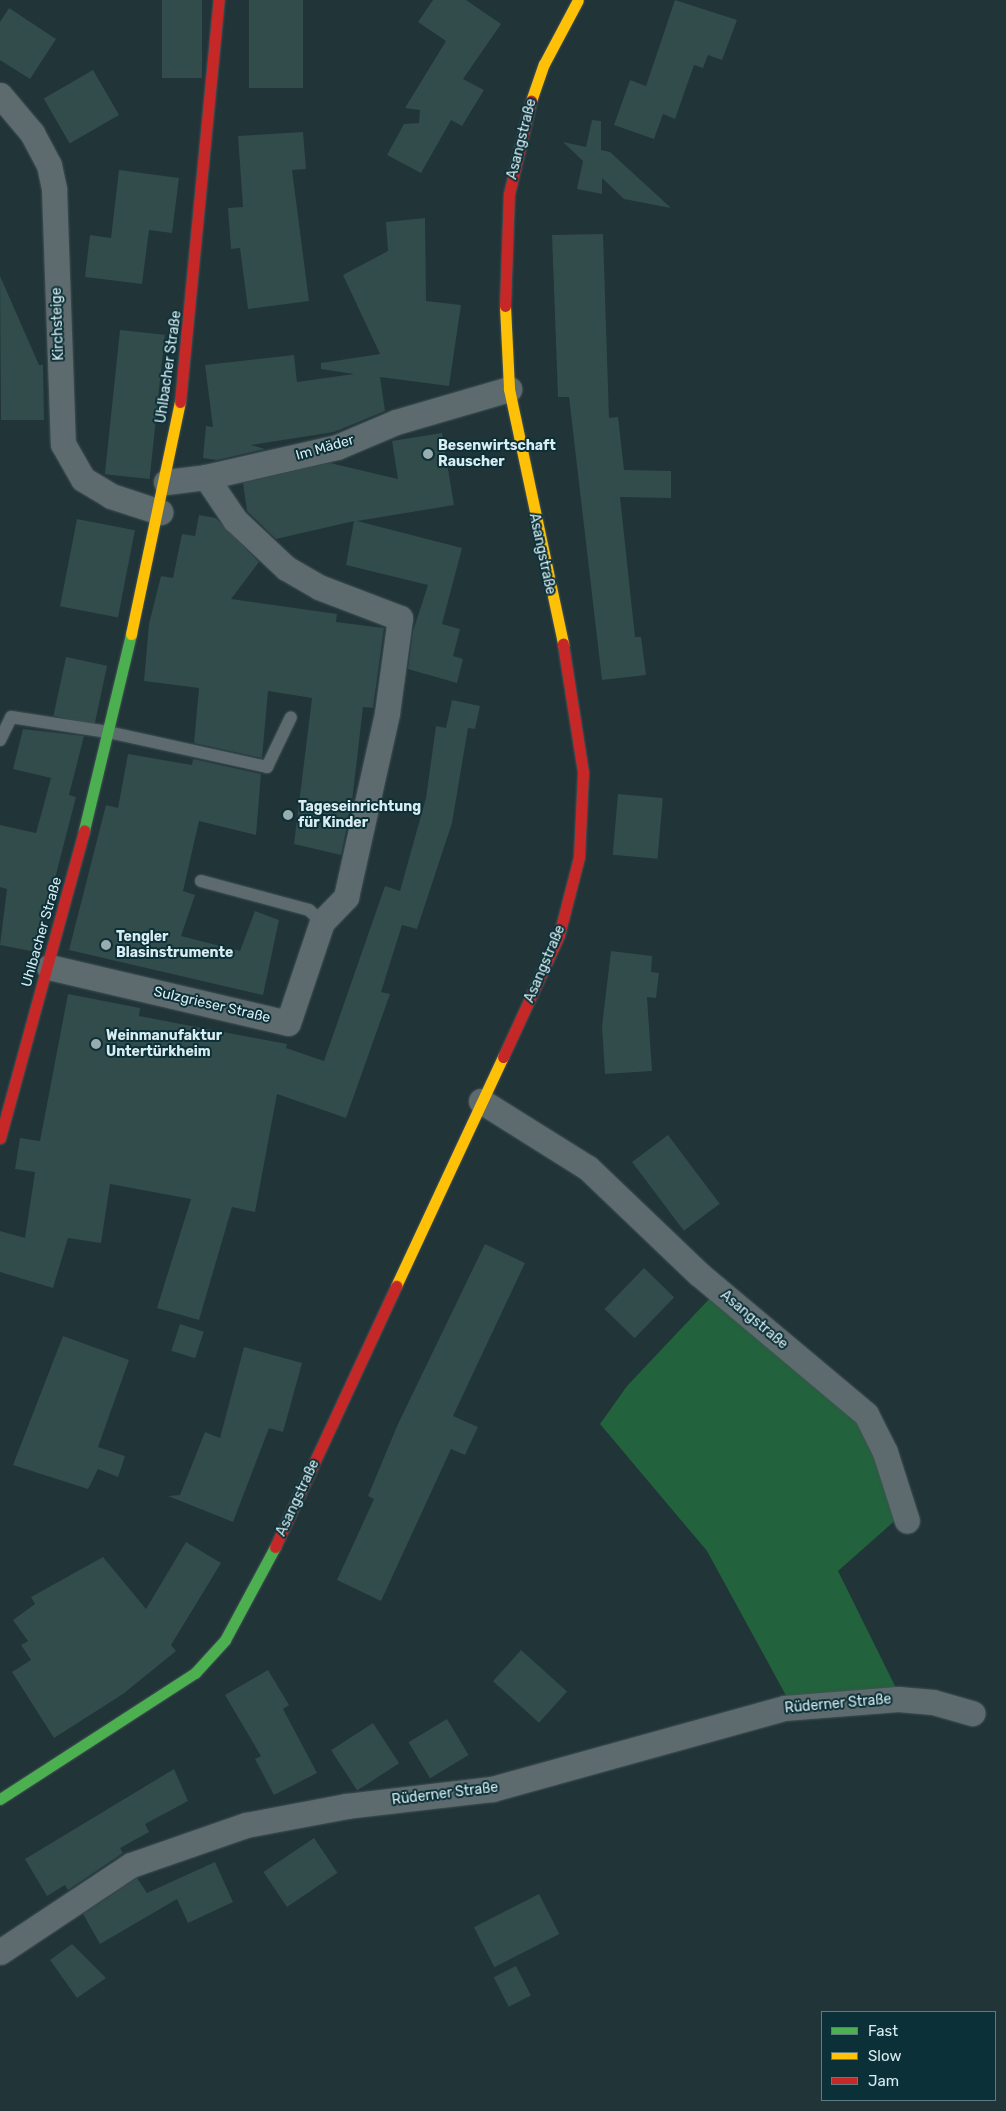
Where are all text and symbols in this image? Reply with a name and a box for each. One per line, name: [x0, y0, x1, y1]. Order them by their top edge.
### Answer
street label: Asangstraße: [504, 97, 540, 181]
street label: Kirchsteige: [48, 287, 68, 361]
street label: Uhlbacher Straße: [153, 309, 185, 425]
street label: Im Mäder: [294, 432, 356, 464]
place label: Besenwirtschaft Rauscher: [438, 438, 556, 471]
marker: Besenwirtschaft Rauscher: [422, 448, 434, 460]
street label: Asangstraße: [525, 512, 559, 596]
place label: Tageseinrichtung für Kinder: [298, 799, 421, 832]
marker: Tageseinrichtung für Kinder: [282, 809, 294, 821]
street label: Uhlbacher Straße: [18, 875, 66, 989]
street label: Asangstraße: [521, 923, 569, 1005]
place label: Tengler Blasinstrumente: [116, 929, 233, 962]
marker: Tengler Blasinstrumente: [100, 939, 112, 951]
street label: Sulzgrieser Straße: [152, 983, 272, 1027]
place label: Weinmanufaktur Untertürkheim: [106, 1028, 222, 1060]
marker: Weinmanufaktur Untertürkheim: [90, 1038, 102, 1050]
street label: Asangstraße: [717, 1287, 791, 1353]
street label: Asangstraße: [273, 1457, 323, 1539]
street label: Rüderner Straße: [784, 1691, 892, 1717]
street label: Rüderner Straße: [391, 1779, 499, 1809]
legend: [821, 2011, 996, 2101]
text: Fast: [868, 2022, 898, 2040]
text: Slow: [868, 2047, 901, 2065]
text: Jam: [868, 2072, 899, 2090]

